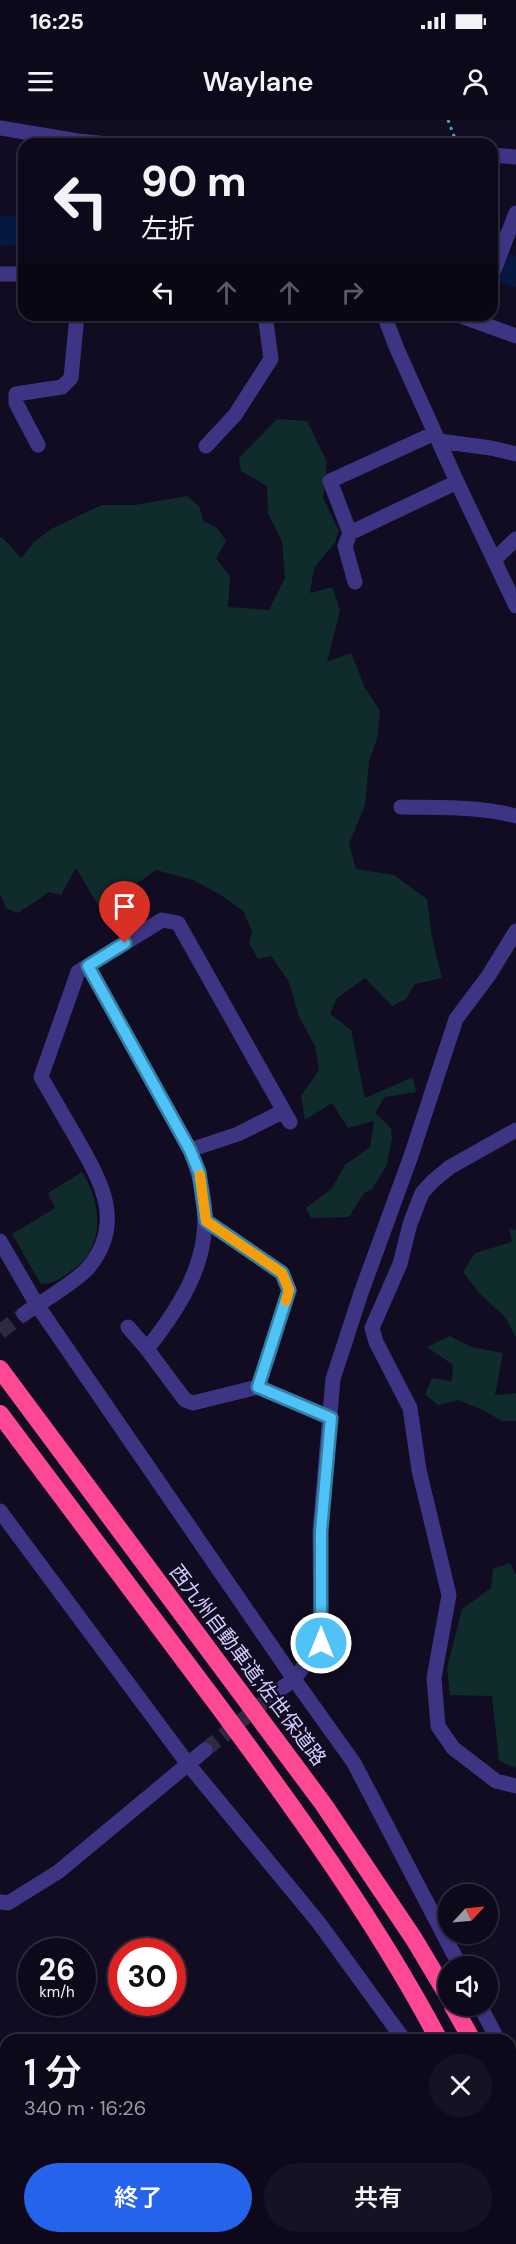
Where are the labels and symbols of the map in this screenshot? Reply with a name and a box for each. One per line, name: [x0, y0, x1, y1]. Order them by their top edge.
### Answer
pin: [99, 881, 150, 943]
street label: 西九州自動車道;佐世保道路: [164, 1560, 332, 1770]
position arrow: [289, 1611, 353, 1675]
north arrow: [438, 1884, 498, 1944]
speed limit sign: 30: [108, 1938, 186, 2016]

